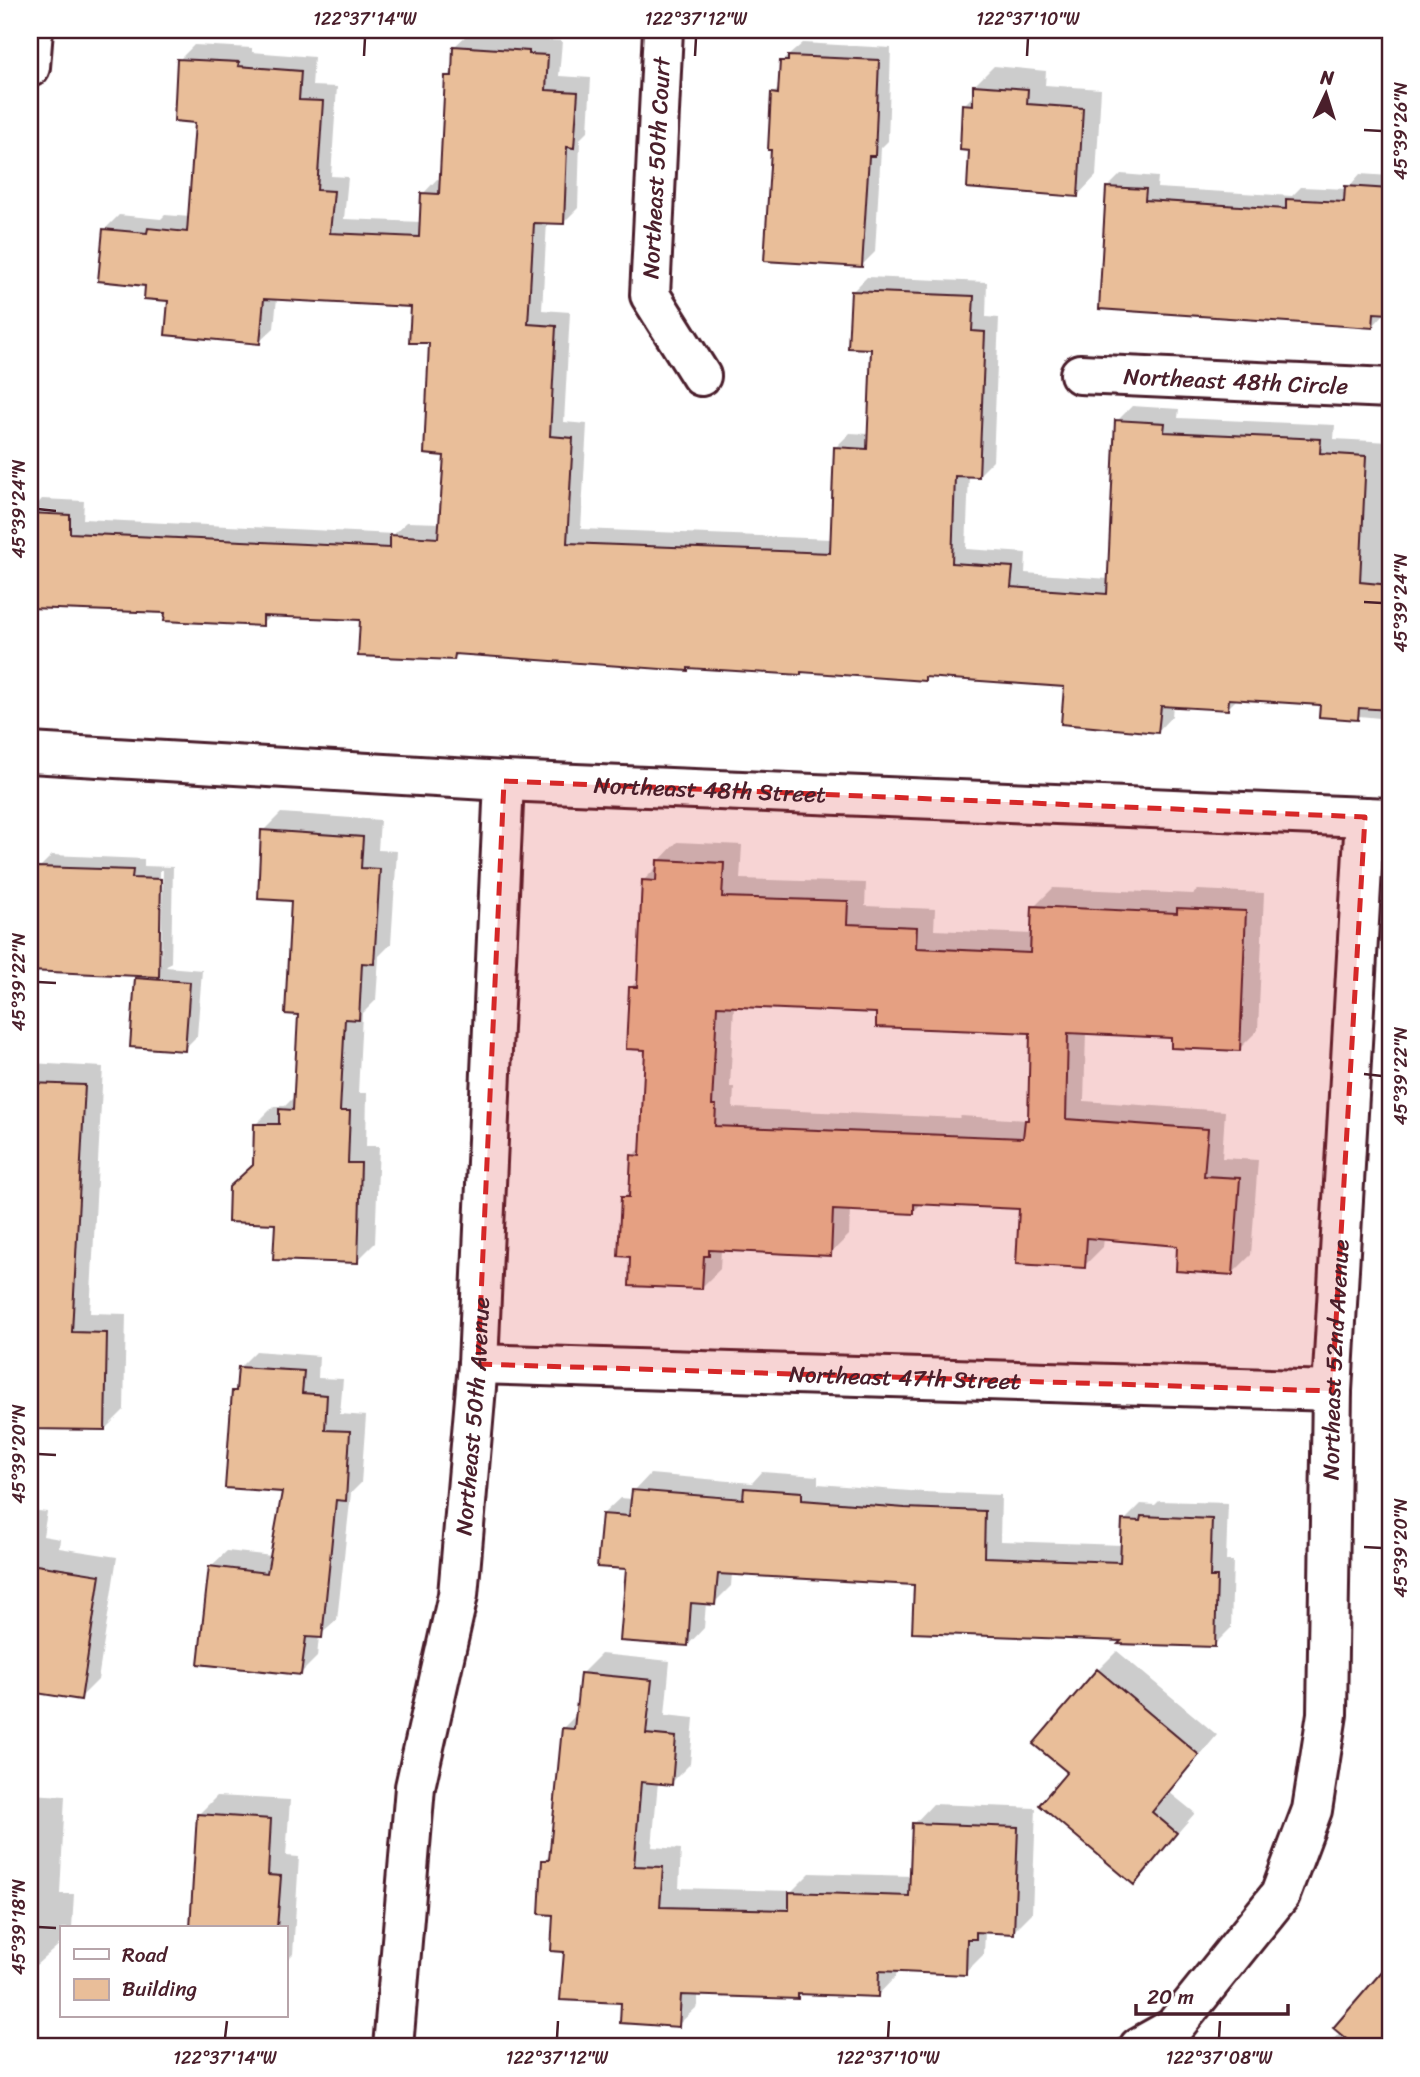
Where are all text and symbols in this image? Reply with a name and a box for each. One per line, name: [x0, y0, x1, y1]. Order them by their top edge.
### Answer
text: 122°37'14"W: [313, 3, 418, 35]
text: 122°37'12"W: [645, 3, 748, 35]
text: 122°37'10"W: [976, 3, 1081, 35]
street label: Northeast 50th Court: [630, 54, 683, 280]
north arrow: [1290, 60, 1360, 130]
text: N: [1318, 61, 1336, 95]
text: 45°39'26"N: [1385, 81, 1417, 180]
street label: Northeast 48th Circle: [1123, 356, 1349, 407]
text: 45°39'24"N: [3, 459, 35, 559]
text: 45°39'24"N: [1385, 553, 1417, 653]
street label: Northeast 48th Street: [593, 765, 827, 815]
text: 45°39'22"N: [3, 932, 35, 1031]
text: 45°39'22"N: [1385, 1026, 1417, 1125]
street label: Northeast 52nd Avenue: [1311, 1238, 1362, 1480]
street label: Northeast 50th Avenue: [443, 1296, 502, 1537]
street label: Northeast 47th Street: [788, 1354, 1021, 1402]
text: 45°39'20"N: [3, 1404, 35, 1504]
text: 45°39'20"N: [1385, 1498, 1417, 1598]
text: 45°39'18"N: [3, 1878, 35, 1975]
legend: [60, 1926, 287, 2018]
text: Road: [122, 1936, 169, 1974]
text: Building: [122, 1970, 198, 2008]
scale bar: [1136, 1972, 1289, 2016]
text: 20 m: [1147, 1978, 1194, 2016]
text: 122°37'14"W: [173, 2042, 278, 2074]
text: 122°37'12"W: [506, 2042, 609, 2074]
text: 122°37'10"W: [836, 2042, 941, 2074]
text: 122°37'08"W: [1166, 2042, 1273, 2074]

